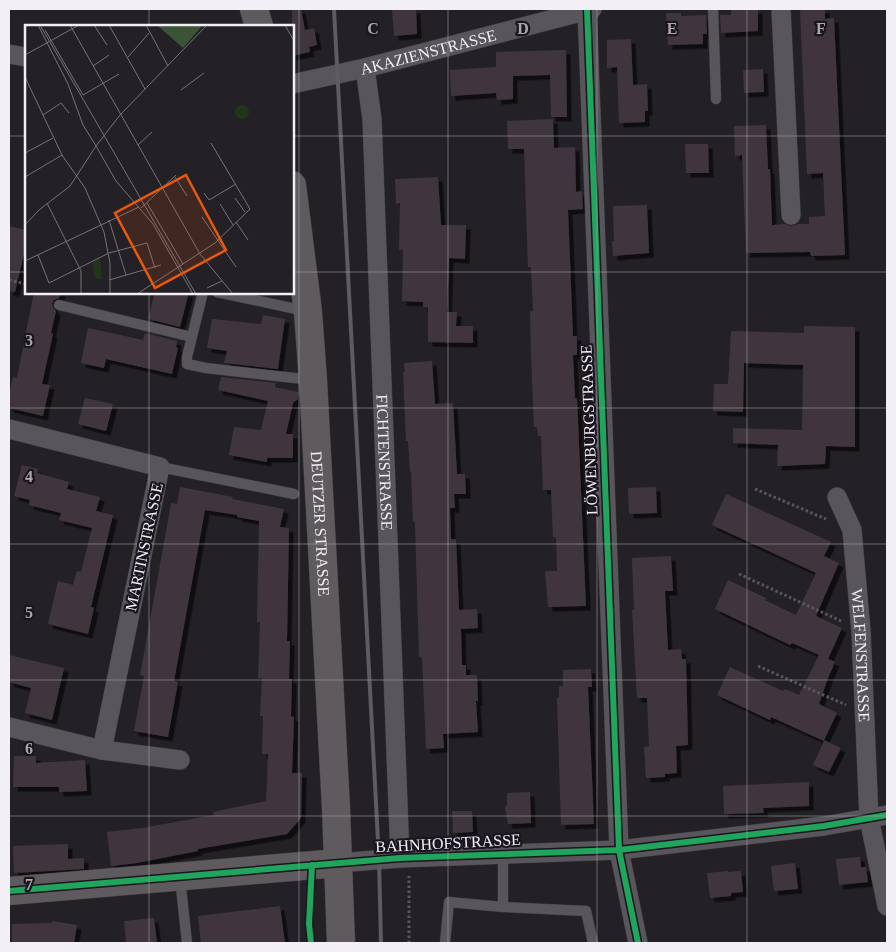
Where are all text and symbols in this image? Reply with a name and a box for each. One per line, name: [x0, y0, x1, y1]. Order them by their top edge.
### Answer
text: C: [367, 20, 379, 37]
text: D: [517, 20, 529, 37]
text: E: [667, 20, 677, 37]
text: F: [816, 20, 826, 37]
inset map: [25, 25, 294, 294]
street label: AKAZIENSTRASSE: [358, 26, 498, 77]
text: 3: [25, 332, 33, 349]
street label: LÖWENBURGSTRASSE: [578, 344, 600, 516]
street label: FICHTENSTRASSE: [374, 394, 396, 531]
street label: DEUTZER STRASSE: [308, 451, 333, 597]
text: 4: [25, 468, 33, 485]
street label: MARTINSTRASSE: [122, 481, 166, 613]
street label: WELFENSTRASSE: [849, 588, 873, 722]
text: 5: [25, 604, 33, 621]
text: 6: [25, 740, 33, 757]
street label: BAHNHOFSTRASSE: [375, 831, 521, 855]
text: 7: [25, 876, 33, 893]

